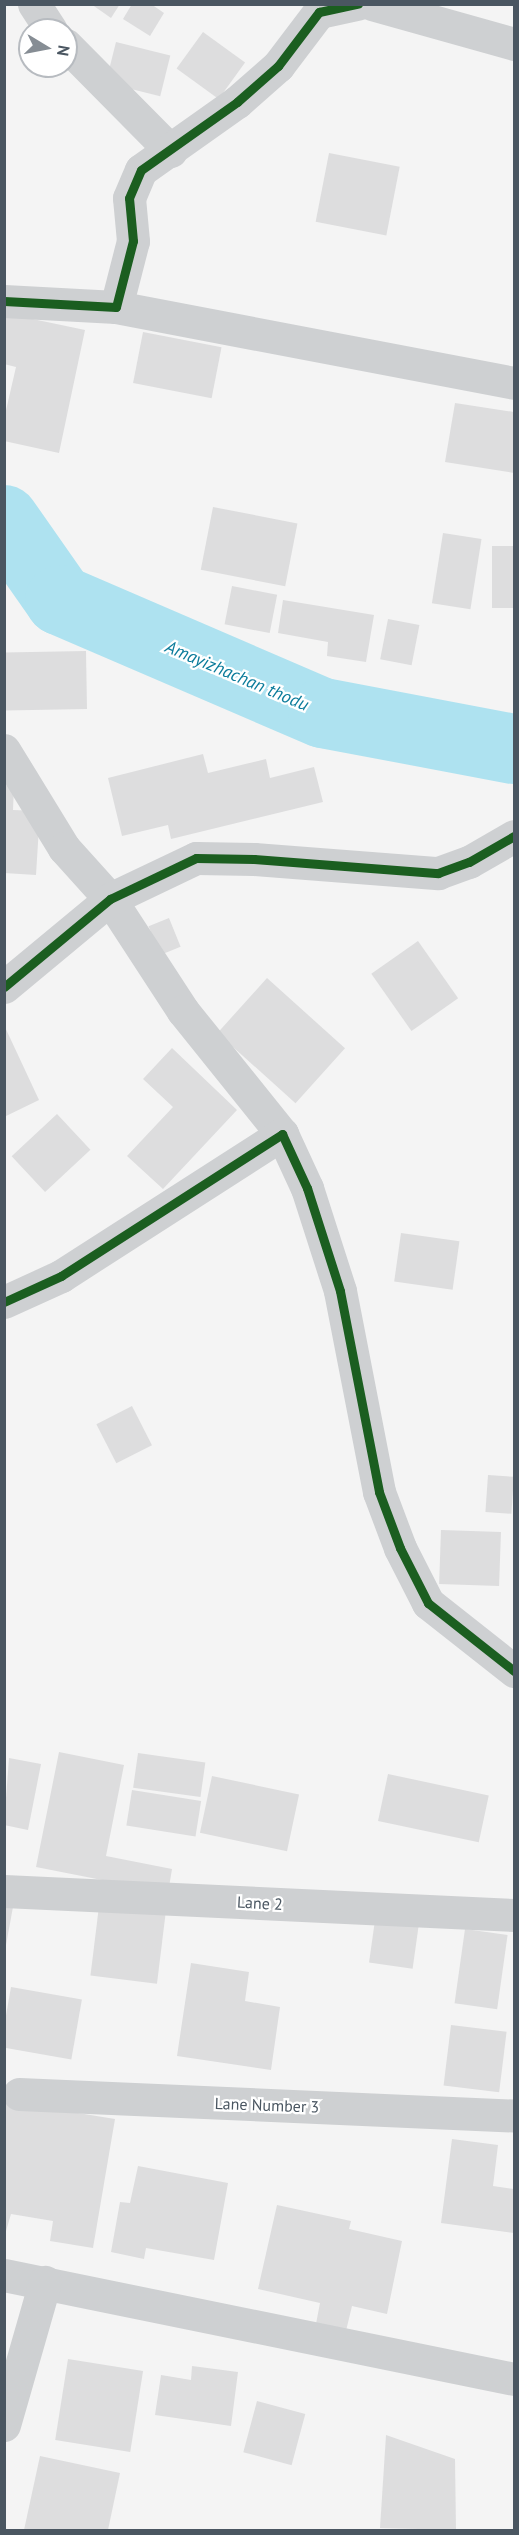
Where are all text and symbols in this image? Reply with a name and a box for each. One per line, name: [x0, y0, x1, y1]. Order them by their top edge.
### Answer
north arrow: [18, 18, 78, 78]
text: N: [53, 44, 75, 58]
water label: Amayizhachan thodu: [162, 636, 312, 716]
street label: Lane 2: [237, 1892, 283, 1914]
street label: Lane Number 3: [214, 2094, 320, 2116]

